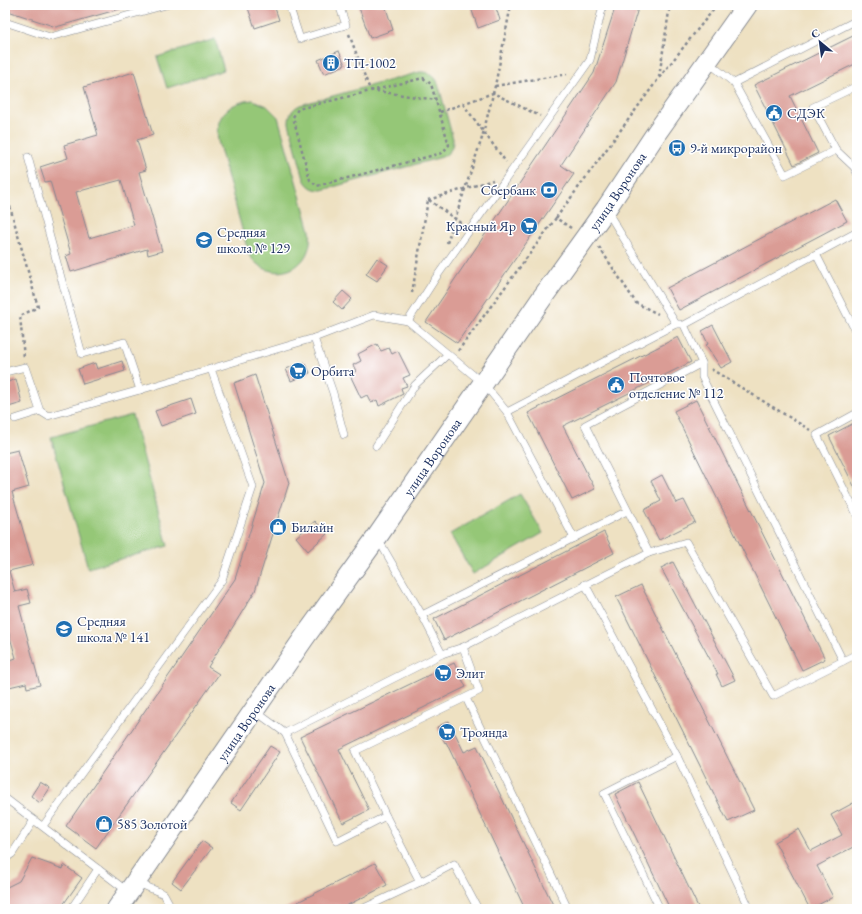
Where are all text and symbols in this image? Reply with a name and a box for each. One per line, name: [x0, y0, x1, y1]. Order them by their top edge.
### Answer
north arrow: [800, 22, 840, 62]
text: С: [808, 25, 822, 41]
building icon: ТП-1002: [321, 53, 341, 73]
place label: ТП-1002: [344, 54, 396, 72]
public building icon: СДЭК: [764, 103, 784, 123]
place label: СДЭК: [787, 104, 826, 122]
bus stop icon: 9-й микрорайон: [667, 138, 687, 158]
place label: 9-й микрорайон: [690, 139, 782, 157]
street label: улица Воронова: [585, 148, 650, 234]
bank icon: Сбербанк: [539, 180, 559, 200]
place label: Сбербанк: [481, 181, 536, 199]
supermarket icon: Красный Яр: [519, 216, 539, 236]
place label: Красный Яр: [446, 217, 516, 235]
place label: Средняя школа № 129: [217, 223, 290, 257]
school or university icon: Средняя школа № 129: [194, 230, 214, 250]
supermarket icon: Орбита: [288, 361, 308, 381]
place label: Орбита: [311, 362, 355, 380]
place label: Почтовое отделение № 112: [629, 368, 724, 402]
public building icon: Почтовое отделение № 112: [606, 375, 626, 395]
street label: улица Воронова: [399, 414, 466, 500]
shop icon: Билайн: [268, 517, 288, 537]
place label: Билайн: [291, 518, 334, 536]
place label: Средняя школа № 141: [77, 612, 150, 646]
school or university icon: Средняя школа № 141: [54, 619, 74, 639]
supermarket icon: Элит: [433, 663, 453, 683]
place label: Элит: [456, 664, 485, 682]
street label: улица Воронова: [213, 679, 279, 765]
supermarket icon: Троянда: [437, 722, 457, 742]
place label: Троянда: [460, 723, 508, 741]
shop icon: 585 Золотой: [94, 814, 114, 834]
place label: 585 Золотой: [117, 815, 188, 833]

